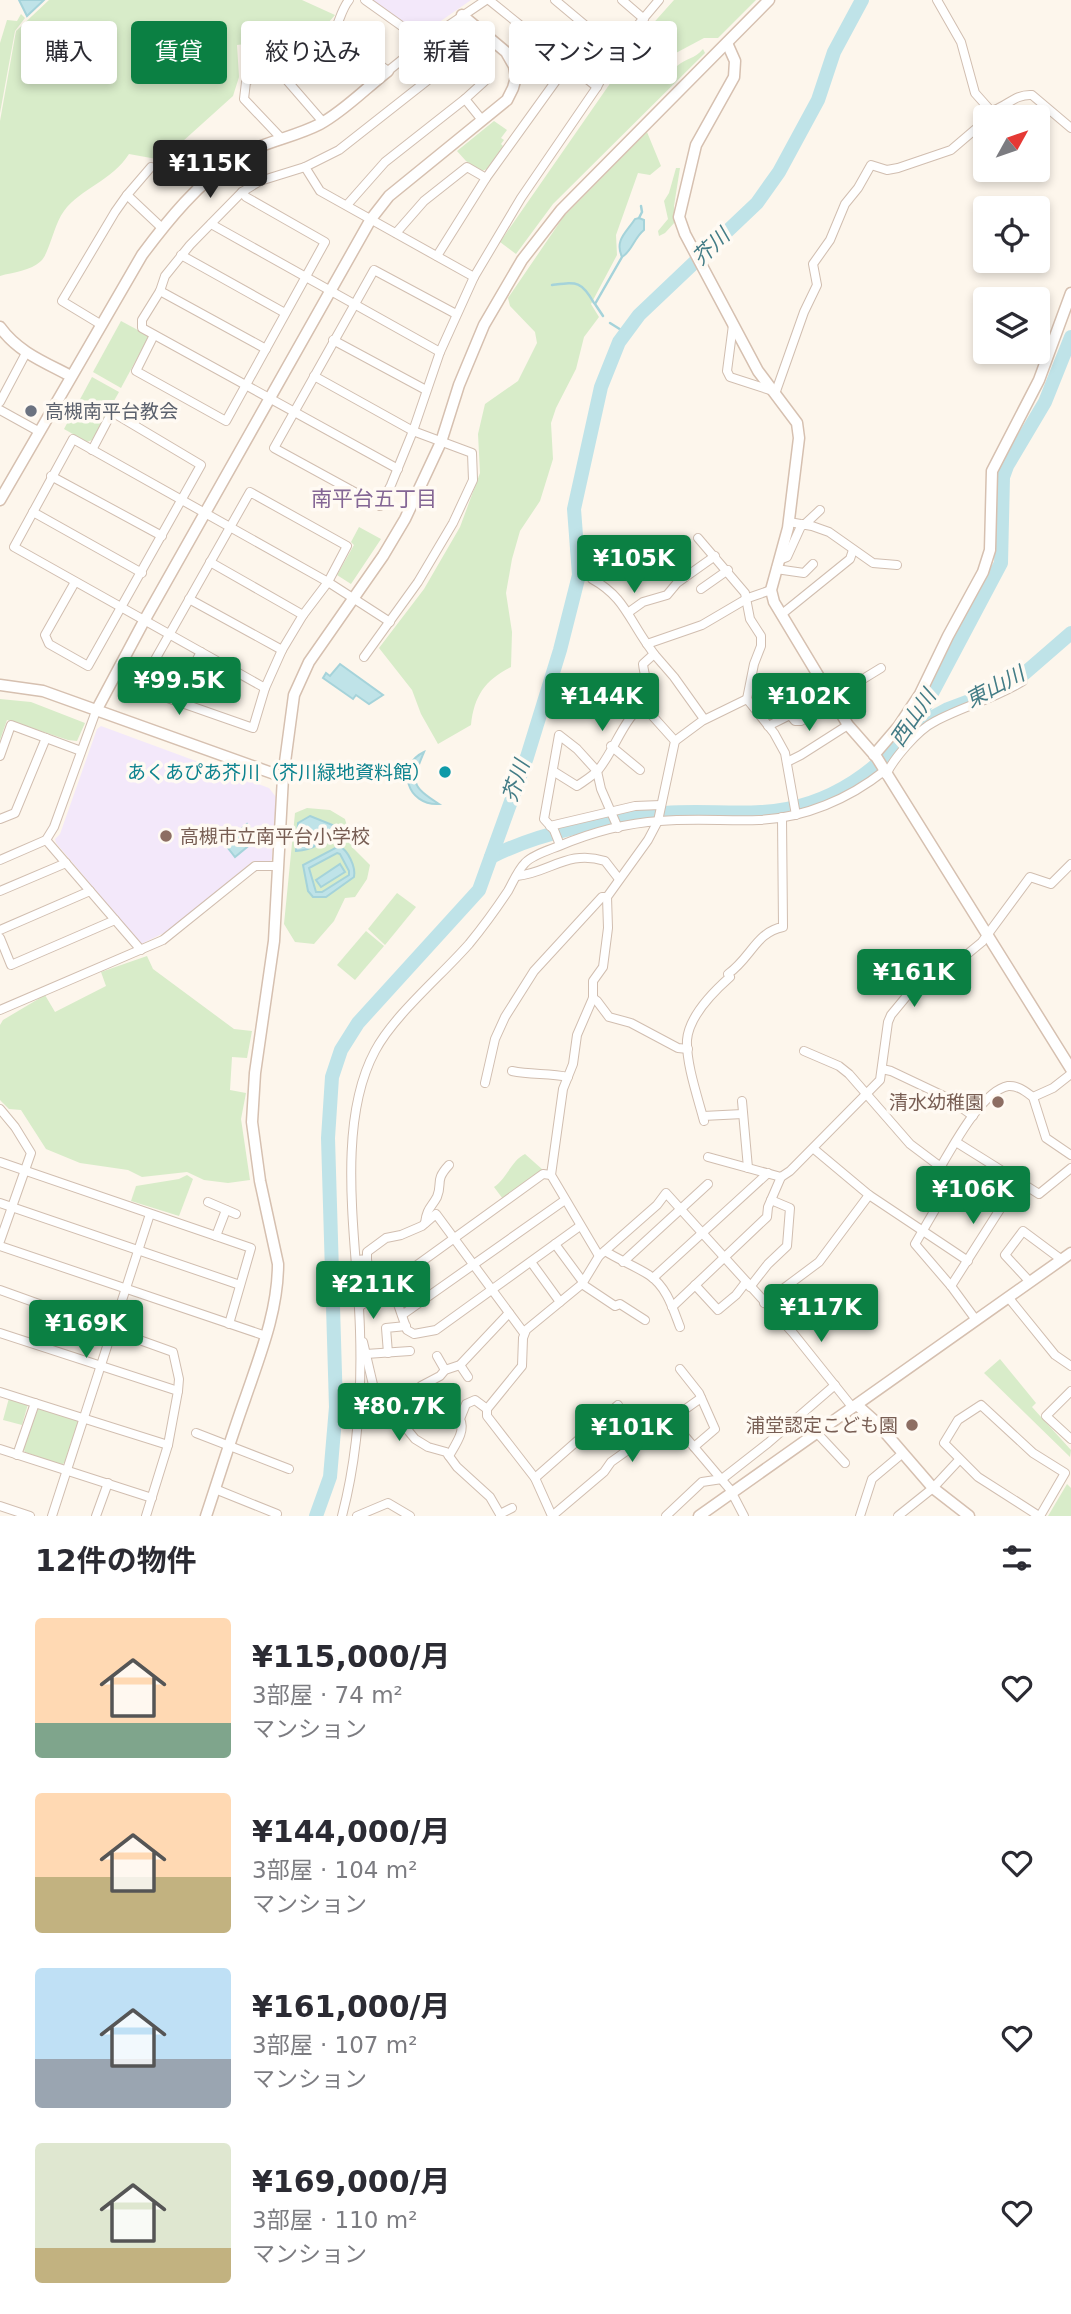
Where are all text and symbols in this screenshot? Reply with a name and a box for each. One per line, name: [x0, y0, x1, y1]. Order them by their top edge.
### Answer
chip: 購入: [21, 21, 117, 84]
chip: 賃貸: [131, 21, 227, 84]
chip: 絞り込み: [241, 21, 385, 84]
chip: 新着: [399, 21, 495, 84]
chip: マンション: [509, 21, 677, 84]
north arrow: [973, 105, 1050, 182]
map controls: [973, 105, 1050, 364]
pin: ¥115K: [161, 140, 259, 200]
text: ¥115K: [169, 150, 251, 176]
button: locate: [973, 196, 1050, 273]
water label: 芥川: [688, 222, 736, 270]
button: layers: [973, 287, 1050, 364]
place label: 高槻南平台教会: [45, 400, 178, 422]
marker: 高槻南平台教会: [23, 403, 39, 419]
district label: 南平台五丁目: [311, 487, 437, 511]
pin: ¥105K: [585, 536, 683, 595]
text: ¥105K: [593, 545, 675, 571]
pin: ¥99.5K: [122, 658, 236, 717]
water label: 東山川: [962, 661, 1030, 712]
text: ¥99.5K: [134, 667, 224, 693]
pin: ¥144K: [553, 674, 651, 733]
pin: ¥102K: [760, 674, 858, 733]
text: ¥144K: [561, 683, 643, 709]
text: ¥102K: [768, 683, 850, 709]
water label: 西山川: [885, 684, 942, 751]
water label: 芥川: [498, 755, 535, 805]
place label: あくあぴあ芥川（芥川緑地資料館）: [127, 761, 431, 783]
marker: あくあぴあ芥川（芥川緑地資料館）: [437, 764, 453, 780]
place label: 高槻市立南平台小学校: [180, 825, 370, 847]
marker: 高槻市立南平台小学校: [158, 828, 174, 844]
pin: ¥161K: [865, 950, 963, 1009]
text: ¥161K: [873, 959, 955, 985]
place label: 清水幼稚園: [889, 1091, 984, 1113]
marker: 清水幼稚園: [990, 1094, 1006, 1110]
pin: ¥106K: [924, 1166, 1022, 1226]
text: ¥106K: [932, 1176, 1014, 1202]
pin: ¥211K: [324, 1262, 422, 1321]
text: ¥211K: [332, 1271, 414, 1297]
pin: ¥117K: [772, 1284, 870, 1344]
text: ¥117K: [780, 1294, 862, 1320]
pin: ¥169K: [37, 1300, 135, 1360]
text: ¥169K: [45, 1310, 127, 1336]
pin: ¥80.7K: [342, 1384, 456, 1443]
text: ¥80.7K: [354, 1393, 444, 1419]
pin: ¥101K: [583, 1404, 681, 1464]
text: ¥101K: [591, 1414, 673, 1440]
place label: 浦堂認定こども園: [746, 1414, 898, 1436]
marker: 浦堂認定こども園: [904, 1417, 920, 1433]
icon: filters: [998, 1539, 1036, 1577]
text: 12件の物件: [35, 1543, 197, 1578]
text: ¥115,000/月: [252, 1639, 450, 1674]
icon: home: [91, 1646, 175, 1730]
icon: heart: [998, 1669, 1036, 1707]
text: 3部屋 · 74 m²: [252, 1682, 403, 1708]
text: マンション: [252, 1716, 367, 1742]
text: ¥144,000/月: [252, 1814, 450, 1849]
icon: home: [91, 1821, 175, 1905]
icon: heart: [998, 1844, 1036, 1882]
text: 3部屋 · 104 m²: [252, 1857, 417, 1883]
text: マンション: [252, 1891, 367, 1917]
text: ¥161,000/月: [252, 1989, 450, 2024]
icon: home: [91, 1996, 175, 2080]
icon: heart: [998, 2019, 1036, 2057]
text: 3部屋 · 107 m²: [252, 2032, 417, 2058]
text: マンション: [252, 2066, 367, 2092]
text: ¥169,000/月: [252, 2164, 450, 2199]
icon: home: [91, 2171, 175, 2255]
icon: heart: [998, 2194, 1036, 2232]
text: 3部屋 · 110 m²: [252, 2207, 417, 2233]
text: マンション: [252, 2241, 367, 2267]

